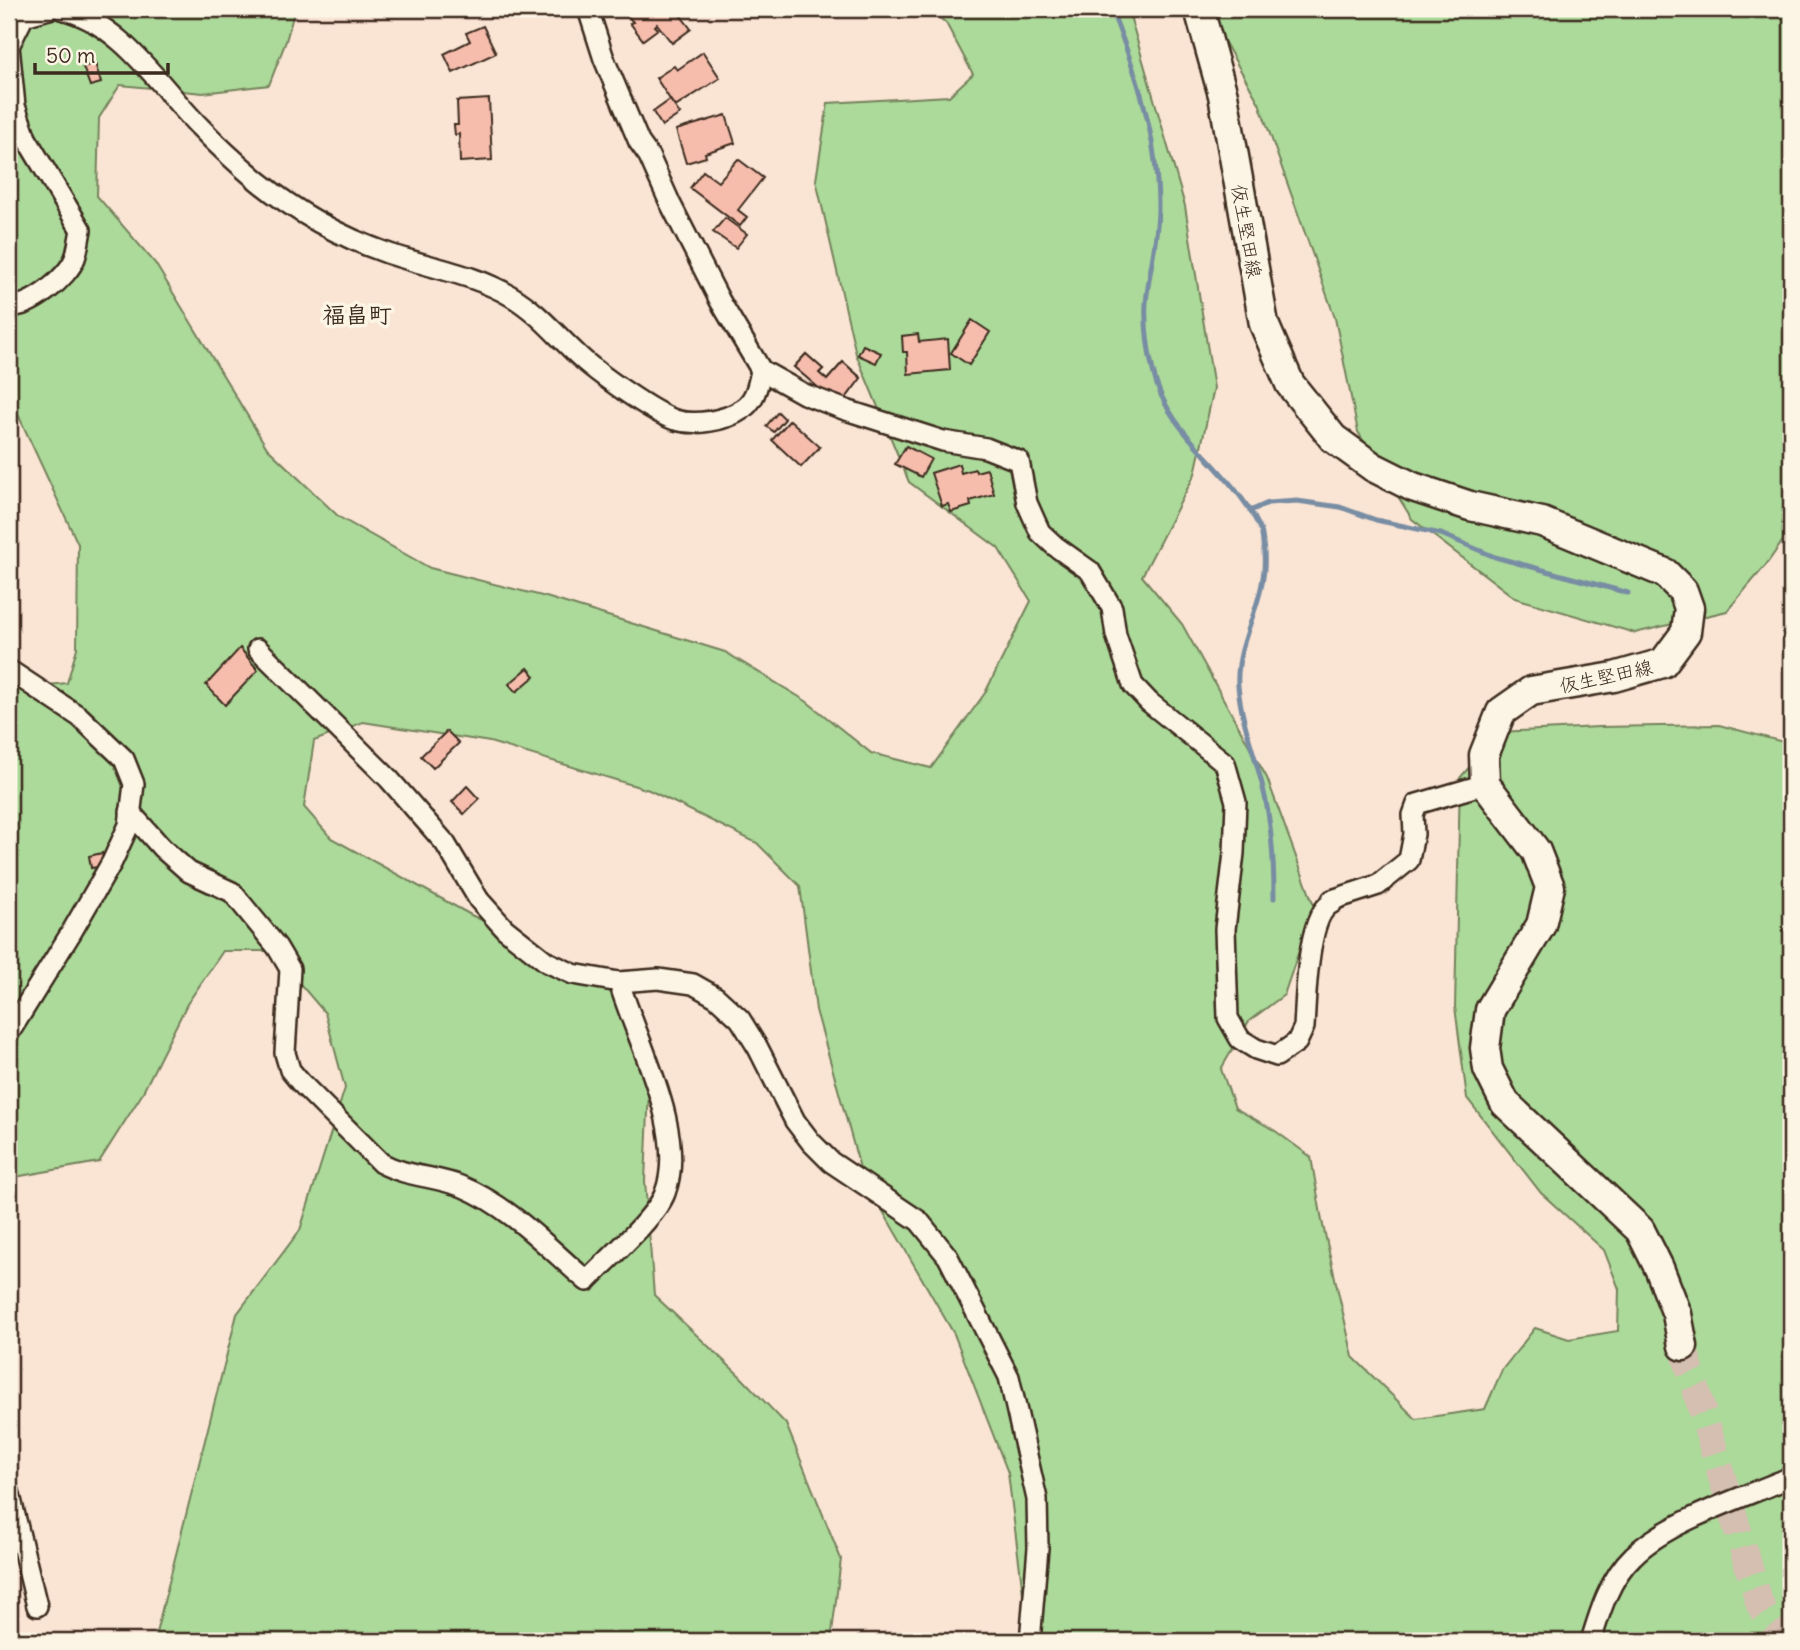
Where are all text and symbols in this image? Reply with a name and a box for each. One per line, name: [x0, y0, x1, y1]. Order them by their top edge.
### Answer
scale bar: [35, 32, 168, 76]
text: 50 m: [46, 42, 95, 69]
street label: 仮生堅田線: [1227, 182, 1267, 280]
district label: 福畠町: [323, 300, 392, 329]
street label: 仮生堅田線: [1557, 654, 1655, 698]

